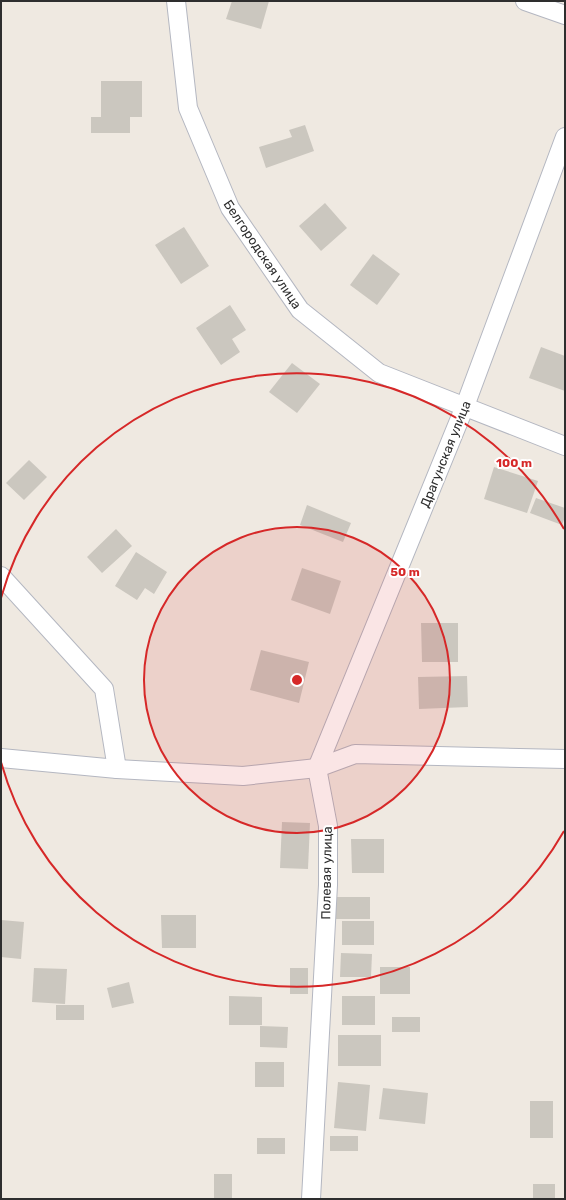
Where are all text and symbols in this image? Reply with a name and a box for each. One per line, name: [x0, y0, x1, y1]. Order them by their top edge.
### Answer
street label: Белгородская улица: [221, 197, 305, 312]
street label: Драгунская улица: [417, 399, 474, 510]
text: 100 m: [496, 456, 532, 470]
text: 50 m: [390, 565, 420, 579]
centre of rings: [290, 673, 304, 687]
street label: Полевая улица: [318, 826, 335, 920]

